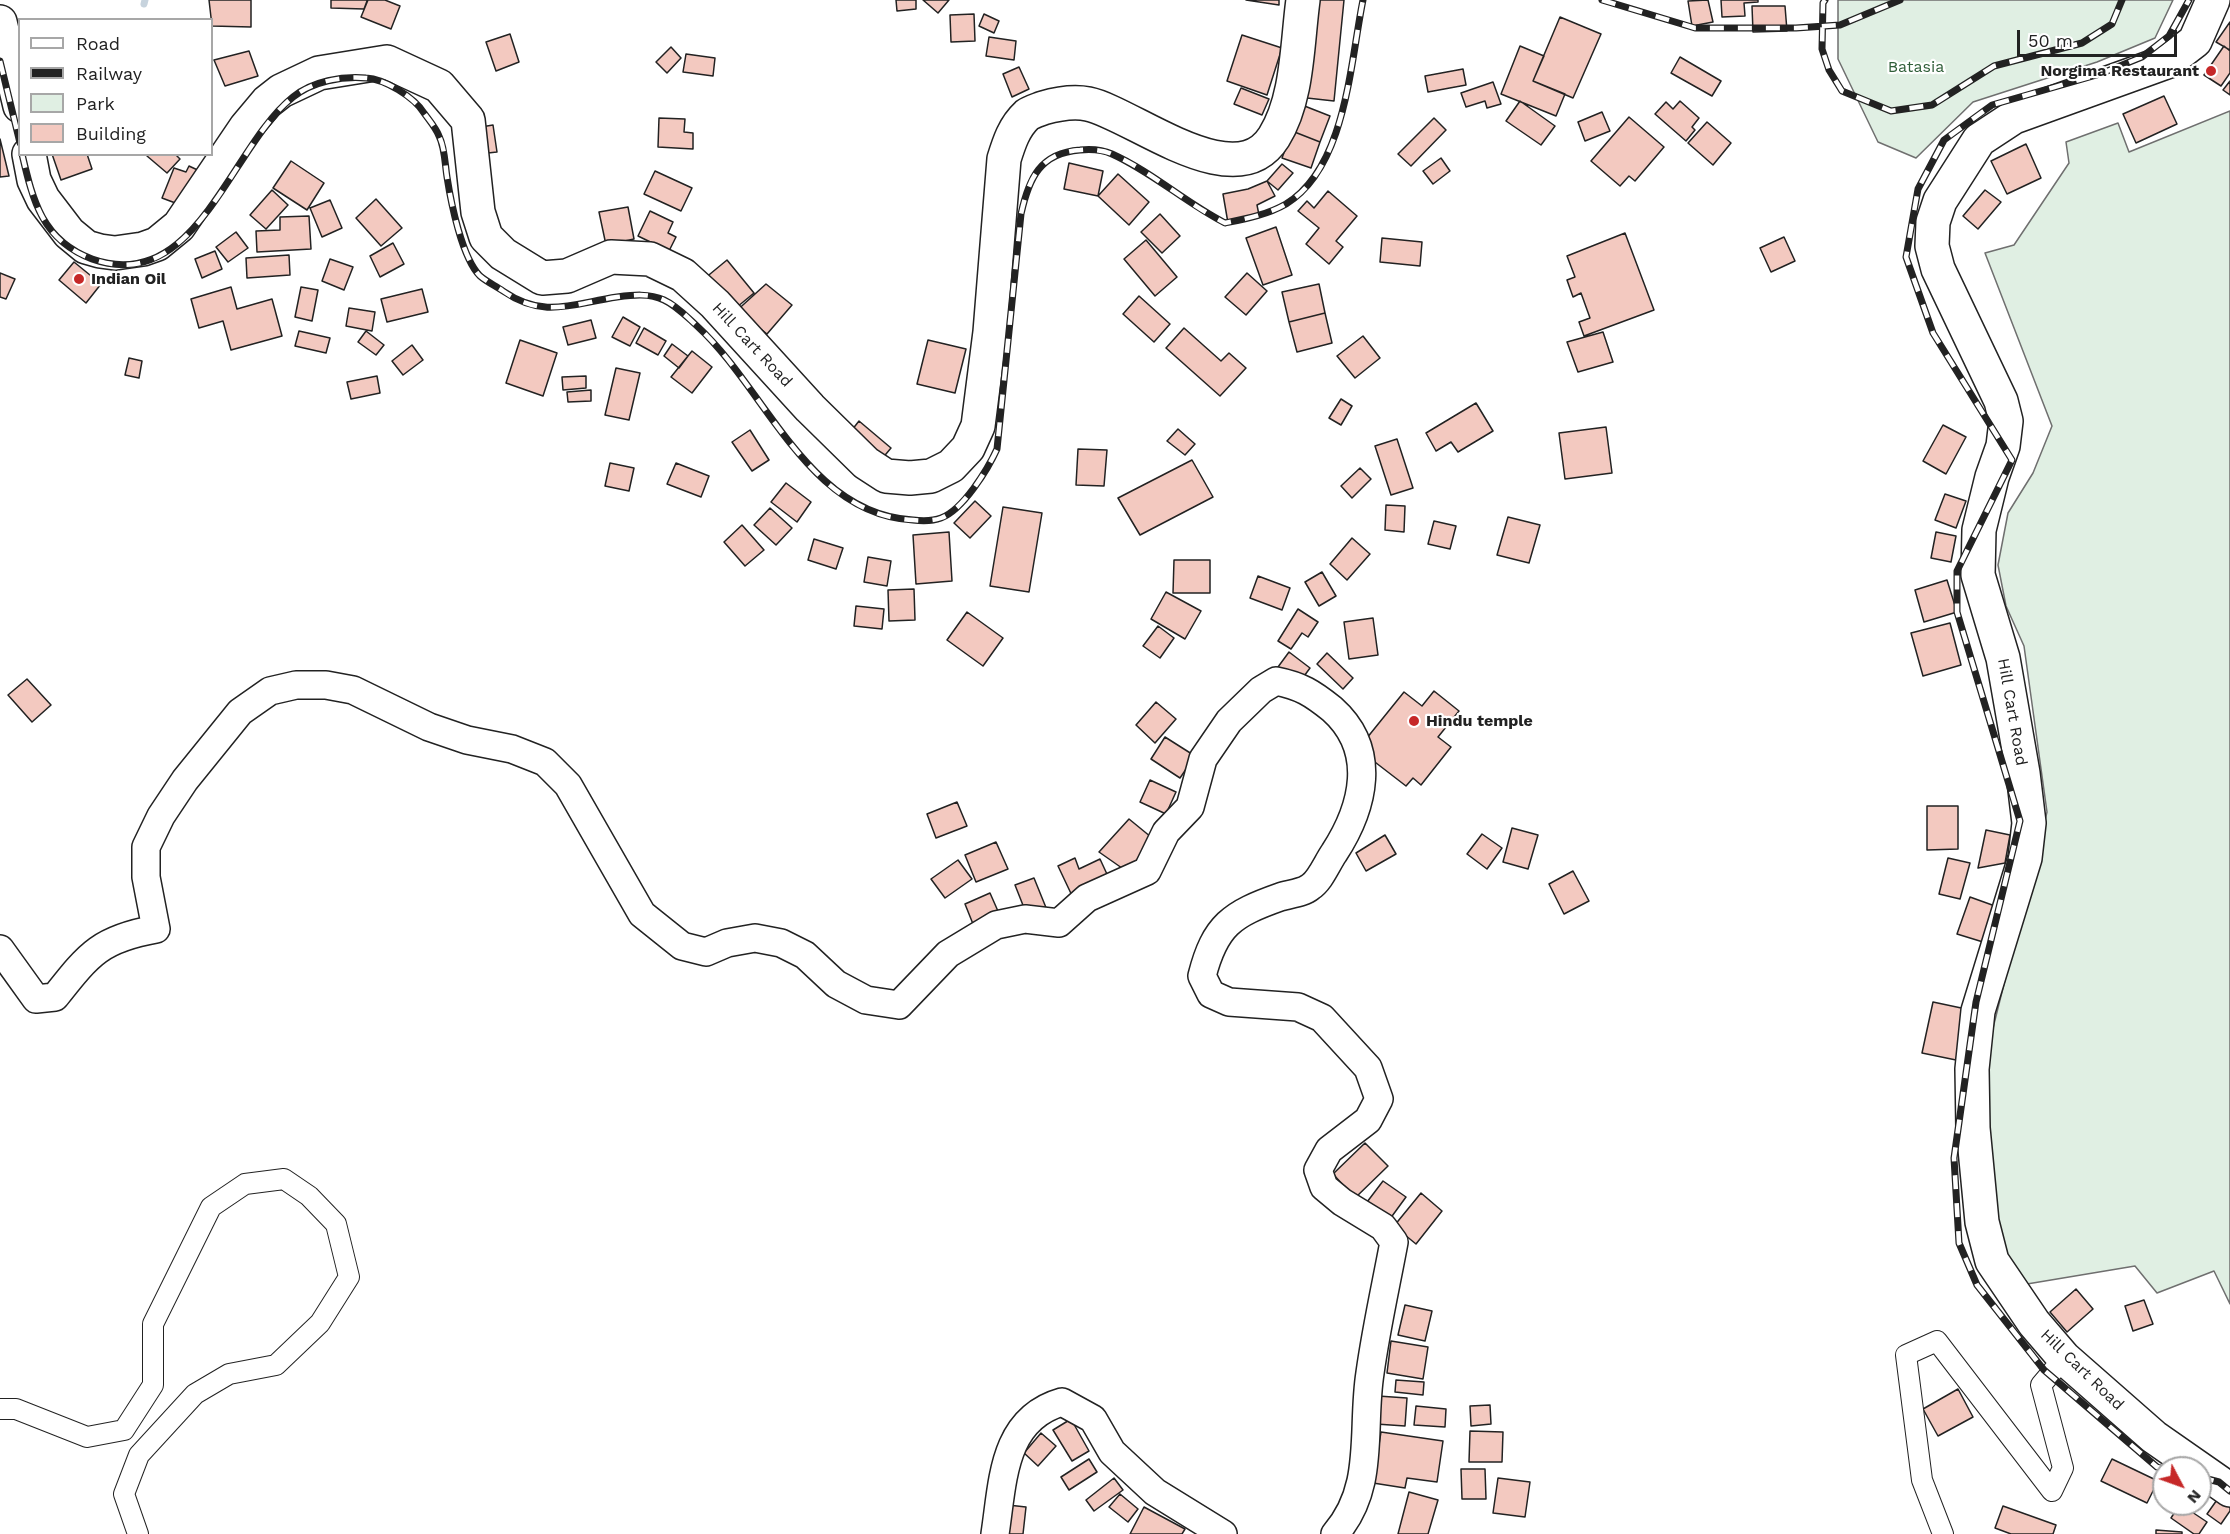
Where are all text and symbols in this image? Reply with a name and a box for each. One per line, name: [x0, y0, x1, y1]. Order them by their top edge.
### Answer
legend: [18, 18, 213, 156]
scale bar: [2020, 18, 2180, 56]
text: 50 m: [2028, 30, 2073, 51]
text: Road: [76, 33, 120, 54]
park label: Batasia: [1888, 57, 1944, 77]
place label: Norgima Restaurant: [2040, 61, 2199, 81]
text: Railway: [76, 63, 142, 84]
marker: Norgima Restaurant: [2204, 64, 2218, 78]
text: Park: [76, 93, 115, 114]
text: Building: [76, 123, 146, 144]
place label: Indian Oil: [91, 269, 166, 289]
marker: Indian Oil: [72, 272, 86, 286]
street label: Hill Cart Road: [708, 299, 796, 391]
street label: Hill Cart Road: [1993, 657, 2031, 767]
place label: Hindu temple: [1426, 711, 1533, 731]
marker: Hindu temple: [1407, 714, 1421, 728]
street label: Hill Cart Road: [2036, 1325, 2128, 1415]
north arrow: [2152, 1456, 2212, 1516]
text: N: [2183, 1486, 2206, 1508]

